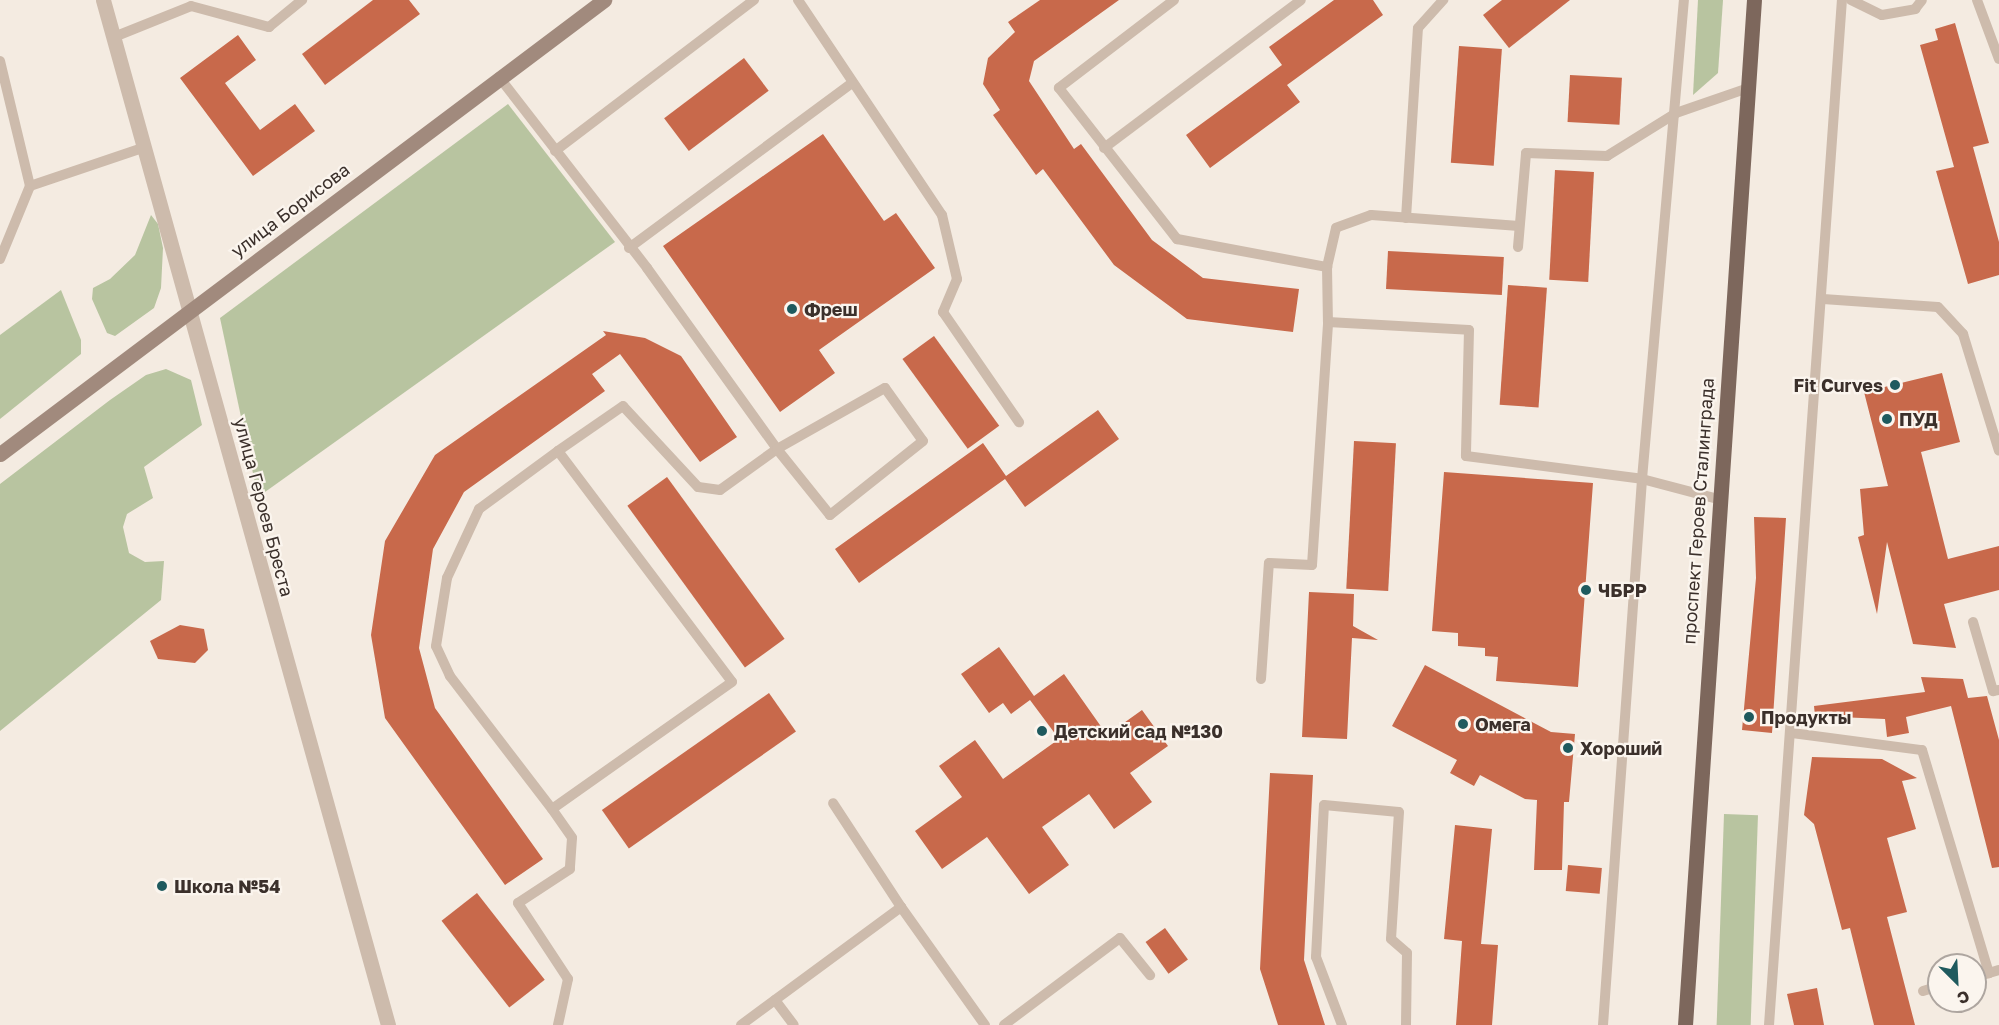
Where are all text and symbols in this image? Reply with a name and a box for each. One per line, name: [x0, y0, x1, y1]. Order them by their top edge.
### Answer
street label: улица Борисова: [226, 158, 354, 262]
place label: Фреш: [804, 298, 858, 320]
marker: Фреш: [785, 302, 799, 316]
place label: Fit Curves: [1794, 374, 1883, 396]
street label: проспект Героев Сталинграда: [1678, 377, 1718, 645]
marker: Fit Curves: [1888, 378, 1902, 392]
place label: ПУД: [1899, 408, 1938, 430]
marker: ПУД: [1880, 412, 1894, 426]
street label: улица Героев Бреста: [230, 415, 298, 599]
place label: ЧБРР: [1598, 579, 1647, 601]
marker: ЧБРР: [1579, 583, 1593, 597]
place label: Продукты: [1761, 706, 1852, 728]
marker: Продукты: [1742, 710, 1756, 724]
place label: Омега: [1475, 713, 1531, 735]
marker: Омега: [1456, 717, 1470, 731]
place label: Детский сад №130: [1054, 720, 1223, 742]
marker: Детский сад №130: [1035, 724, 1049, 738]
place label: Хороший: [1580, 737, 1662, 759]
marker: Хороший: [1561, 741, 1575, 755]
place label: Школа №54: [174, 875, 281, 897]
marker: Школа №54: [155, 879, 169, 893]
north arrow: [1927, 953, 1987, 1013]
text: С: [1954, 986, 1973, 1009]

